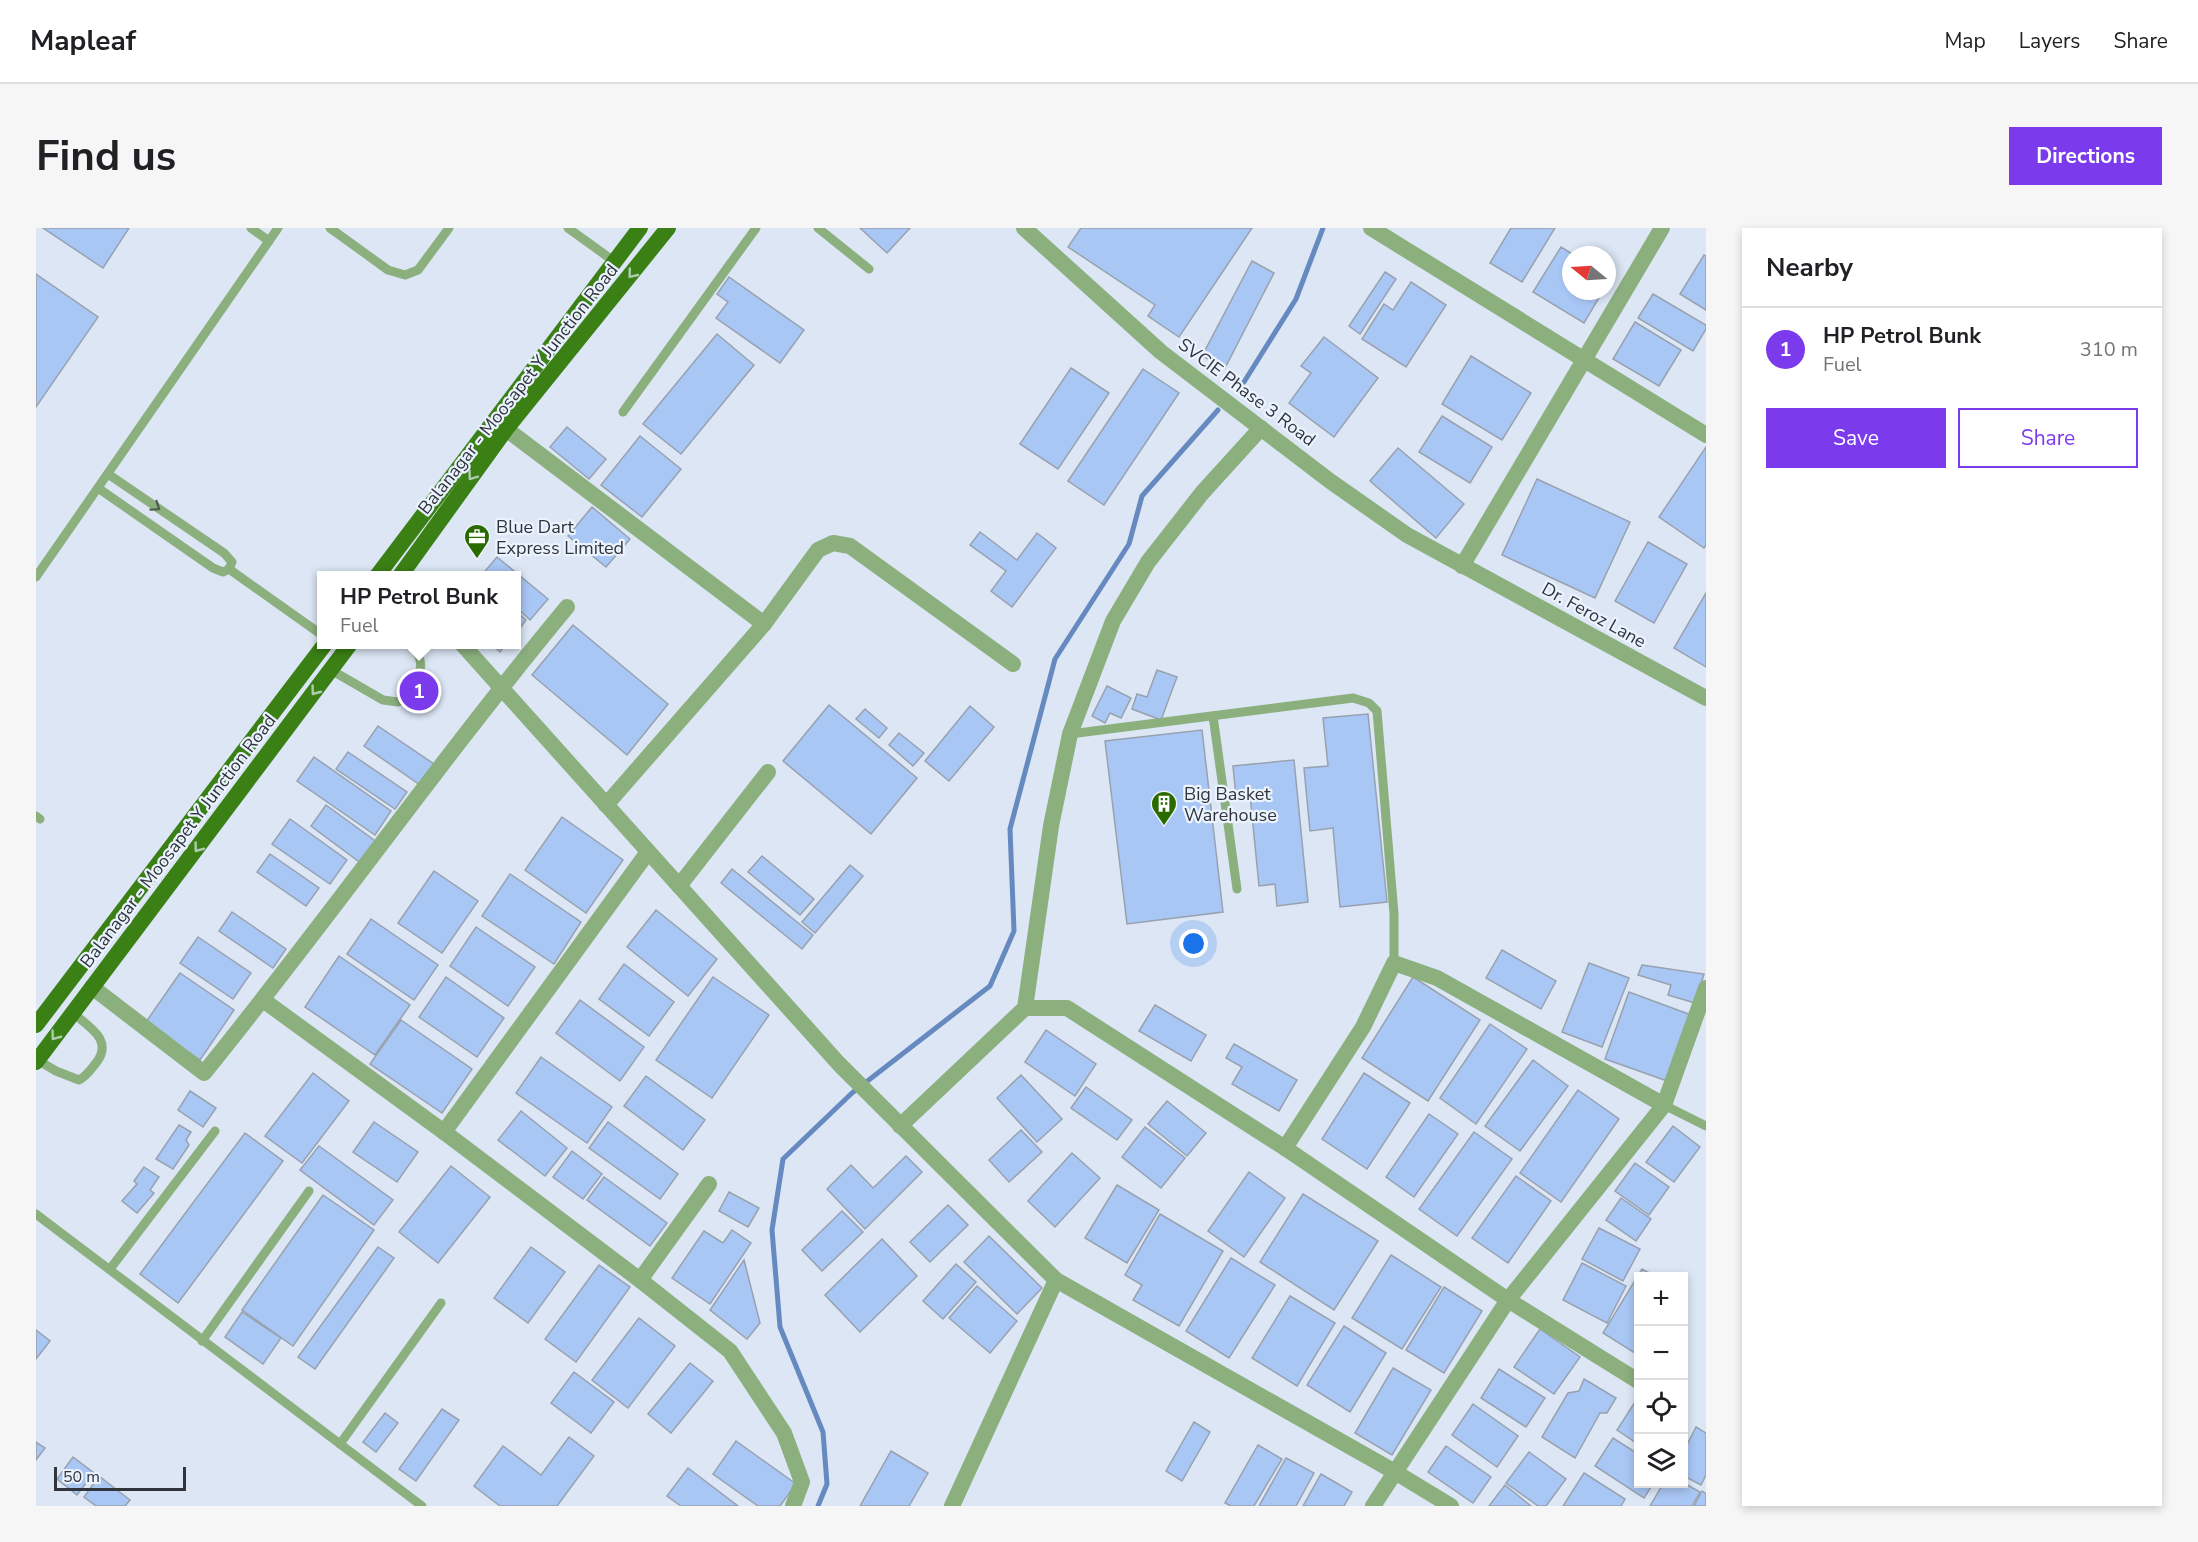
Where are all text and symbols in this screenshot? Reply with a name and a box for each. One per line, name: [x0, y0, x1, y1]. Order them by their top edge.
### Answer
text: Mapleaf: [30, 22, 136, 60]
text: Map: [1944, 27, 1986, 55]
text: Layers: [2019, 27, 2080, 55]
text: Share: [2113, 27, 2168, 55]
button: Directions: [2009, 127, 2162, 185]
text: Find us: [36, 128, 176, 185]
north arrow: [1562, 246, 1616, 300]
text: Nearby: [1766, 250, 1853, 285]
street label: Balanagar - Moosapet Y Junction Road: [413, 259, 623, 519]
one-way arrow: [628, 267, 639, 278]
text: HP Petrol Bunk: [1823, 321, 1981, 351]
street label: SVCIE Phase 3 Road: [1173, 332, 1321, 452]
text: 1: [1780, 336, 1792, 363]
text: 310 m: [2080, 336, 2138, 363]
text: Fuel: [1823, 351, 1862, 378]
button: Save: [1766, 408, 1946, 468]
button: Share: [1958, 408, 2138, 468]
one-way arrow: [468, 470, 479, 481]
one-way arrow: [150, 500, 161, 511]
place label: Blue Dart Express Limited: [496, 515, 624, 560]
office icon: Blue Dart Express Limited: [462, 522, 492, 560]
popup: [317, 571, 521, 649]
street label: Dr. Feroz Lane: [1538, 576, 1650, 654]
text: HP Petrol Bunk: [340, 582, 498, 612]
text: Fuel: [340, 612, 379, 639]
pin: 1: [400, 668, 439, 714]
one-way arrow: [311, 685, 322, 696]
street label: Balanagar - Moosapet Y Junction Road: [75, 709, 281, 973]
place label: Big Basket Warehouse: [1184, 782, 1277, 827]
building icon: Big Basket Warehouse: [1149, 789, 1179, 827]
one-way arrow: [195, 841, 206, 852]
your location: [1179, 929, 1208, 958]
one-way arrow: [51, 1030, 62, 1041]
map controls: [1634, 1272, 1688, 1488]
button: +: [1634, 1272, 1688, 1326]
button: −: [1634, 1326, 1688, 1380]
button: locate: [1634, 1380, 1688, 1434]
button: layers: [1634, 1434, 1688, 1488]
scale bar: [54, 1464, 186, 1492]
text: 50 m: [63, 1466, 100, 1488]

